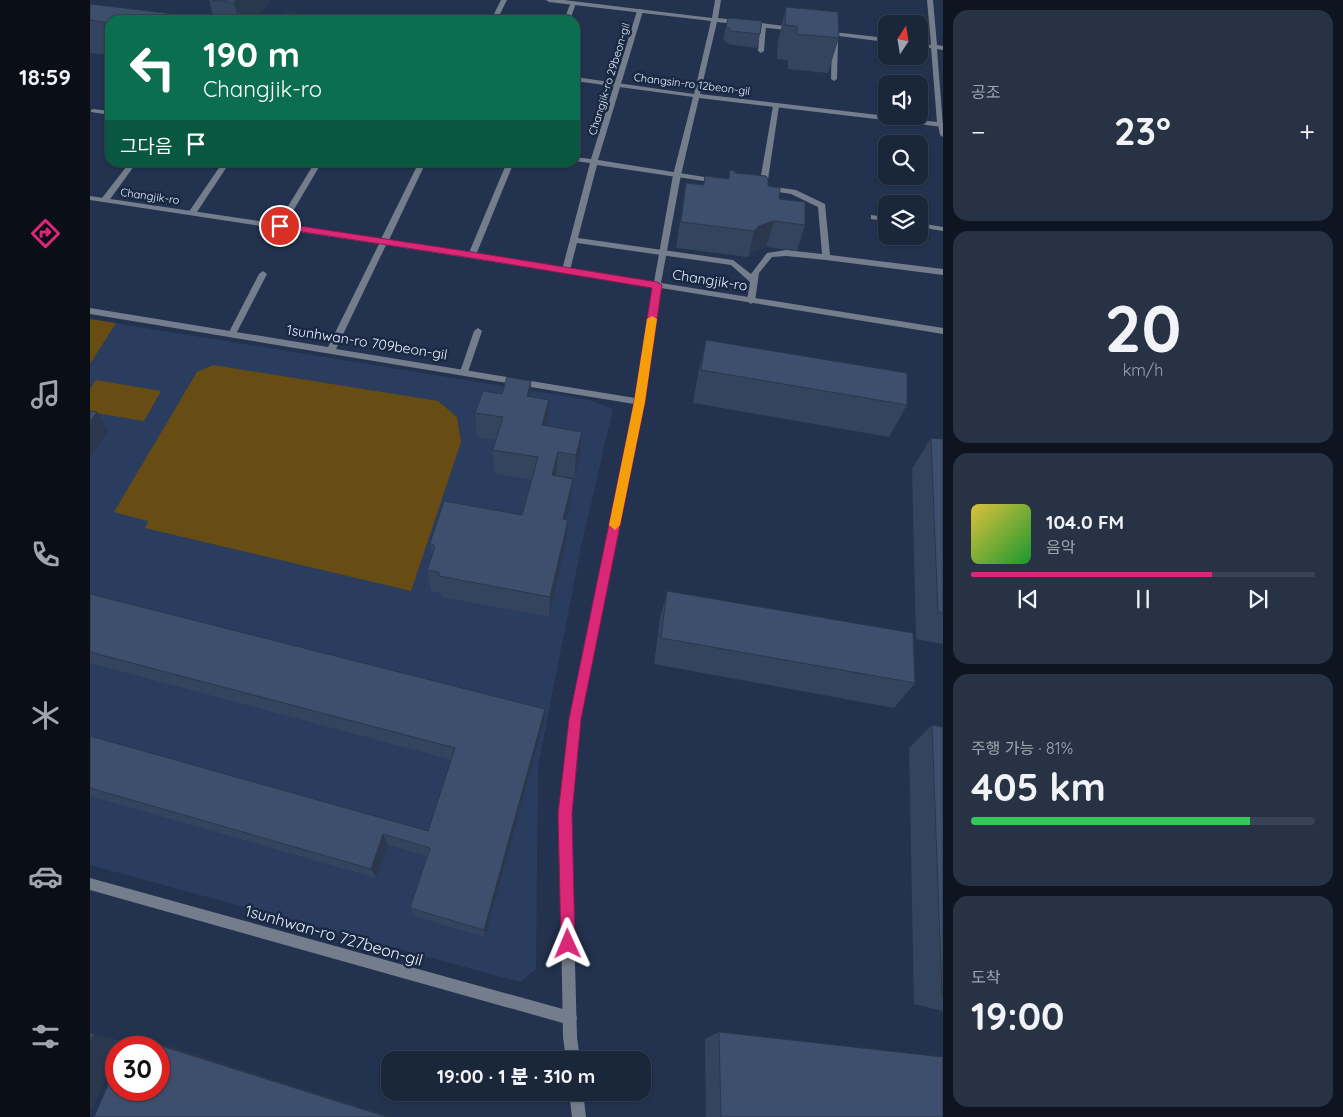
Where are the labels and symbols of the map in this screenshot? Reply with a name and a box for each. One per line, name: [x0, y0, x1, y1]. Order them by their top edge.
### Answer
north arrow: [878, 15, 928, 65]
street label: Changjik-ro 29beon-gil: [585, 21, 633, 137]
street label: Changsin-ro 12beon-gil: [633, 70, 751, 98]
street label: Changjik-ro: [120, 185, 181, 207]
pin: [259, 205, 301, 247]
street label: Changjik-ro: [671, 265, 749, 295]
street label: 1sunhwan-ro 709beon-gil: [285, 320, 449, 364]
street label: 1sunhwan-ro 727beon-gil: [243, 900, 425, 970]
position arrow: [541, 917, 593, 969]
speed limit sign: 30: [105, 1036, 170, 1101]

